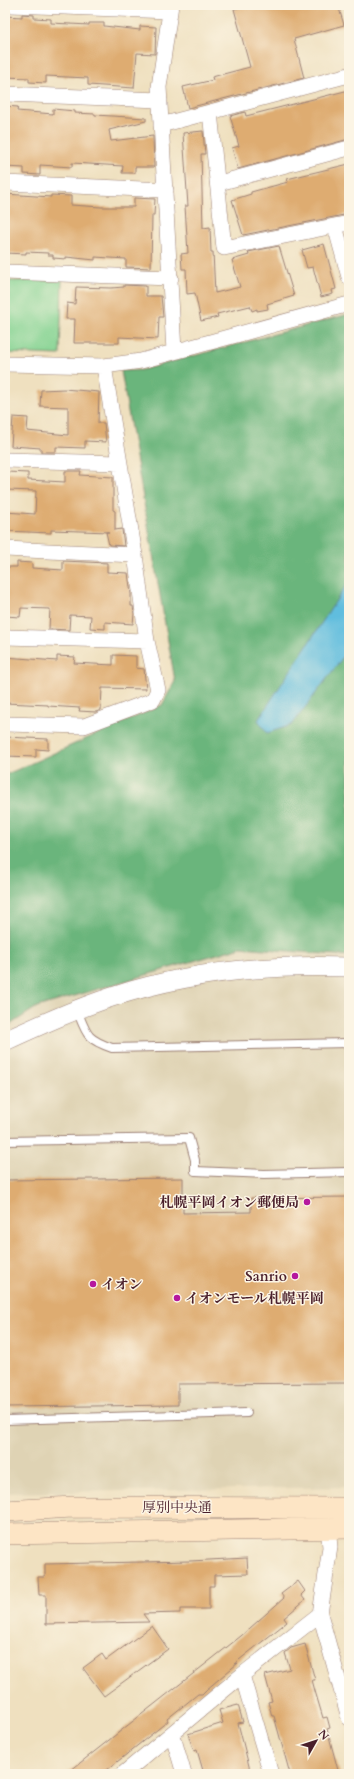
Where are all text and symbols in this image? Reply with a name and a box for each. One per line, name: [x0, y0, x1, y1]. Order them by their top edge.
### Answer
place label: 札幌平岡イオン郵便局: [159, 1193, 299, 1212]
marker: 札幌平岡イオン郵便局: [302, 1197, 312, 1207]
place label: Sanrio: [245, 1267, 287, 1286]
marker: Sanrio: [290, 1271, 300, 1281]
place label: イオン: [101, 1275, 143, 1294]
marker: イオン: [88, 1279, 98, 1289]
place label: イオンモール札幌平岡: [185, 1289, 324, 1308]
marker: イオンモール札幌平岡: [172, 1293, 182, 1303]
street label: 厚別中央通: [142, 1498, 212, 1517]
north arrow: [296, 1721, 336, 1761]
text: N: [315, 1727, 333, 1744]

